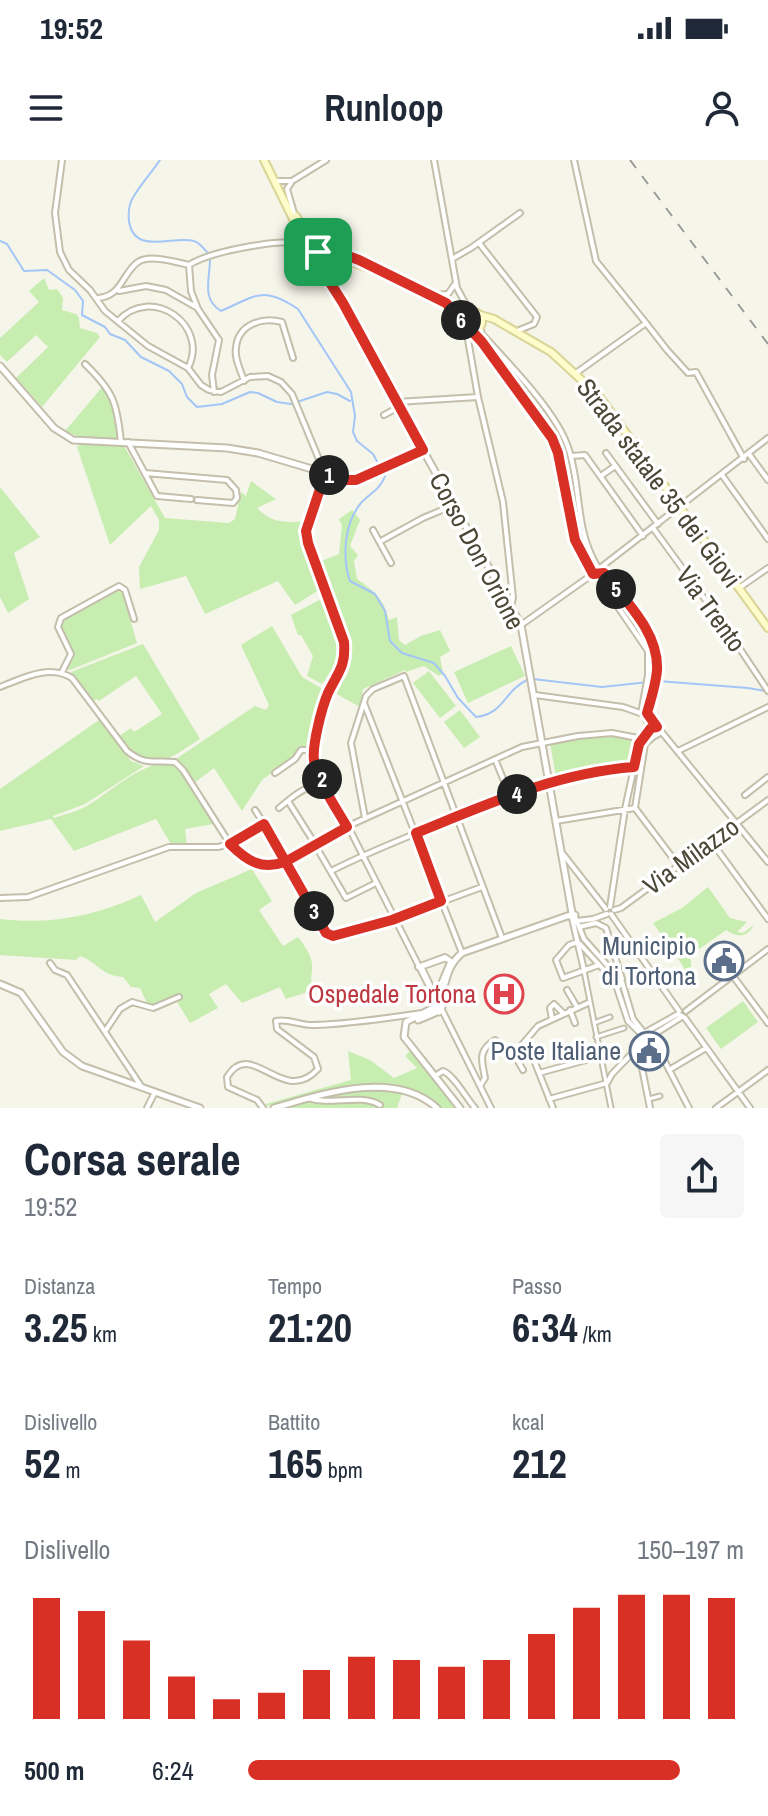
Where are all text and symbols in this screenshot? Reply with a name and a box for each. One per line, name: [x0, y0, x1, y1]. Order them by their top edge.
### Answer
text: 19:52: [40, 8, 103, 48]
text: Runloop: [324, 84, 444, 132]
icon: menu: [24, 86, 68, 130]
icon: person: [700, 86, 744, 130]
pin: [284, 218, 352, 286]
icon: arrive: [296, 230, 340, 274]
pin: 6: [441, 300, 481, 340]
text: 6: [456, 305, 466, 335]
street label: Strada statale 35 dei Giovi: [570, 372, 748, 594]
pin: 1: [309, 455, 349, 495]
text: 1: [324, 460, 334, 490]
street label: Corso Don Orione: [421, 466, 534, 635]
street label: Via Trento: [668, 559, 754, 659]
pin: 5: [596, 569, 636, 609]
pin: 2: [302, 759, 342, 799]
text: 2: [317, 764, 327, 794]
pin: 4: [497, 774, 537, 814]
text: 4: [512, 779, 522, 809]
street label: Via Milazzo: [636, 809, 746, 902]
pin: 3: [294, 891, 334, 931]
text: 3: [309, 896, 319, 926]
place label: Municipio di Tortona: [602, 928, 696, 993]
public building icon: Municipio di Tortona: [703, 940, 745, 982]
hospital icon: Ospedale Tortona: [483, 973, 525, 1015]
place label: Ospedale Tortona: [308, 976, 476, 1011]
public building icon: Poste Italiane: [628, 1030, 670, 1072]
place label: Poste Italiane: [491, 1033, 621, 1068]
text: Corsa serale: [24, 1129, 241, 1189]
button: share: [660, 1134, 744, 1218]
text: 19:52: [24, 1189, 77, 1224]
text: Distanza: [24, 1271, 95, 1301]
text: Tempo: [268, 1271, 322, 1301]
text: Passo: [512, 1271, 562, 1301]
text: 3.25: [24, 1301, 88, 1354]
text: 21:20: [268, 1301, 352, 1354]
text: 6:34: [512, 1301, 578, 1354]
text: km: [88, 1319, 117, 1349]
text: /km: [578, 1319, 612, 1349]
text: Dislivello: [24, 1407, 97, 1437]
text: Battito: [268, 1407, 320, 1437]
text: kcal: [512, 1407, 544, 1437]
text: 52: [24, 1437, 60, 1490]
text: 165: [268, 1437, 323, 1490]
text: 212: [512, 1437, 567, 1490]
text: m: [60, 1455, 81, 1485]
text: bpm: [323, 1455, 363, 1485]
text: Dislivello: [24, 1532, 110, 1567]
text: 150–197 m: [637, 1532, 744, 1567]
text: 500 m: [24, 1753, 84, 1788]
text: 6:24: [152, 1753, 194, 1788]

